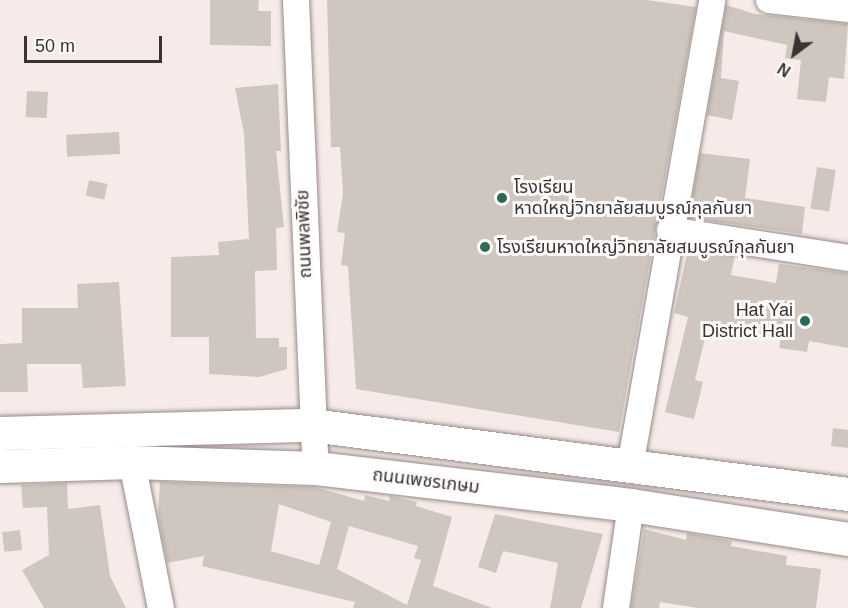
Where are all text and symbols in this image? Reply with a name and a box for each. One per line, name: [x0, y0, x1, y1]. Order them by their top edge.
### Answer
scale bar: [27, 24, 165, 62]
north arrow: [764, 24, 824, 84]
text: 50 m: [35, 36, 75, 56]
text: N: [775, 59, 794, 80]
place label: โรงเรียน หาดใหญ่วิทยาลัยสมบูรณ์กุลกันยา: [514, 177, 752, 219]
street label: ถนนพลพิชัย: [292, 189, 316, 279]
marker: โรงเรียน หาดใหญ่วิทยาลัยสมบูรณ์กุลกันยา: [495, 191, 509, 205]
place label: โรงเรียนหาดใหญ่วิทยาลัยสมบูรณ์กุลกันยา: [497, 236, 795, 258]
marker: โรงเรียนหาดใหญ่วิทยาลัยสมบูรณ์กุลกันยา: [478, 240, 492, 254]
place label: Hat Yai District Hall: [702, 300, 793, 342]
marker: Hat Yai District Hall: [798, 314, 812, 328]
street label: ถนนเพชรเกษม: [371, 464, 481, 498]

